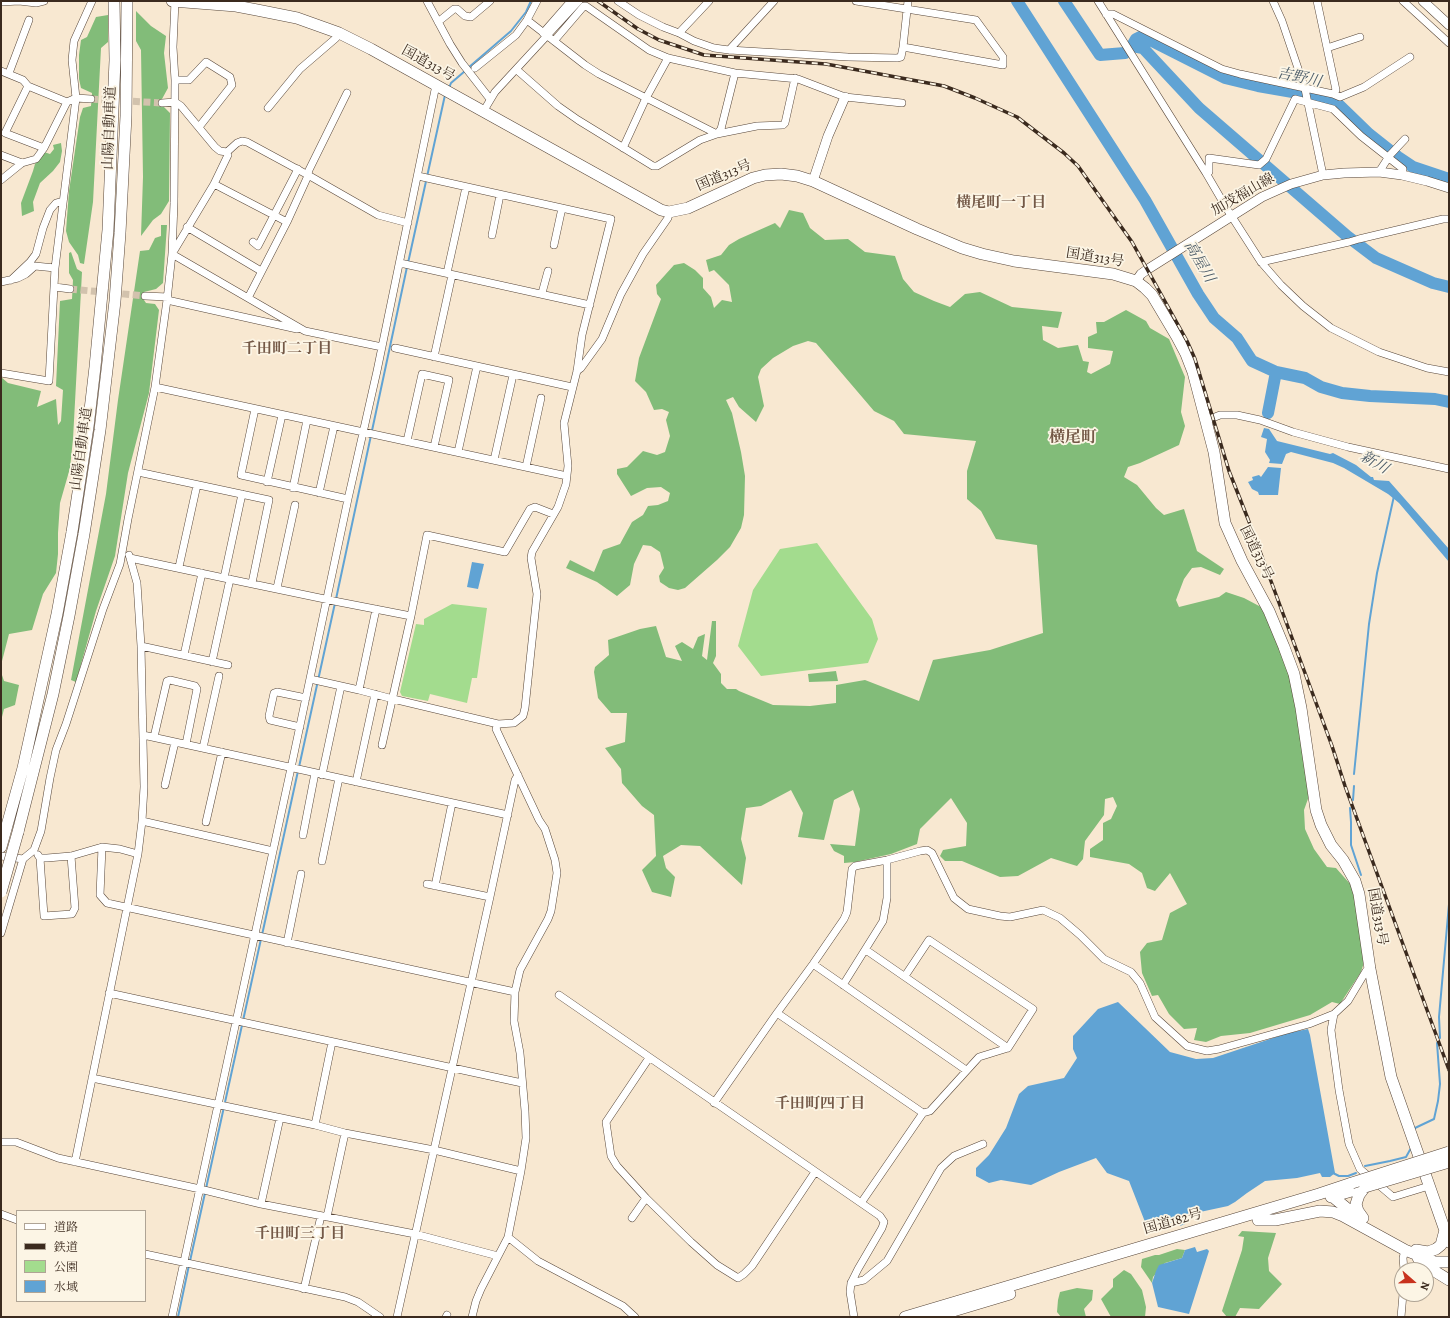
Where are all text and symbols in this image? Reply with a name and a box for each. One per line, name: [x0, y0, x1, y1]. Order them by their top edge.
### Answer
street label: 国道313号: [398, 42, 458, 86]
water label: 吉野川: [1275, 65, 1323, 91]
street label: 山陽自動車道: [100, 86, 120, 170]
street label: 国道313号: [694, 157, 754, 195]
street label: 加茂福山線: [1208, 170, 1278, 220]
district label: 横尾町一丁目: [956, 194, 1046, 212]
water label: 高屋川: [1180, 238, 1218, 286]
street label: 国道313号: [1065, 245, 1125, 271]
district label: 千田町二丁目: [242, 340, 332, 358]
street label: 山陽自動車道: [68, 406, 96, 492]
district label: 横尾町: [1049, 428, 1097, 448]
water label: 新川: [1357, 448, 1391, 478]
street label: 国道313号: [1236, 523, 1276, 583]
street label: 国道313号: [1364, 887, 1390, 947]
district label: 千田町四丁目: [775, 1095, 865, 1113]
street label: 国道182号: [1142, 1206, 1204, 1238]
legend: [16, 1210, 146, 1302]
text: 道路: [54, 1219, 78, 1235]
district label: 千田町三丁目: [255, 1225, 345, 1243]
text: 鉄道: [54, 1239, 78, 1255]
text: 公園: [54, 1259, 78, 1275]
north arrow: [1394, 1262, 1434, 1302]
text: 水域: [54, 1279, 78, 1295]
text: N: [1416, 1280, 1433, 1292]

